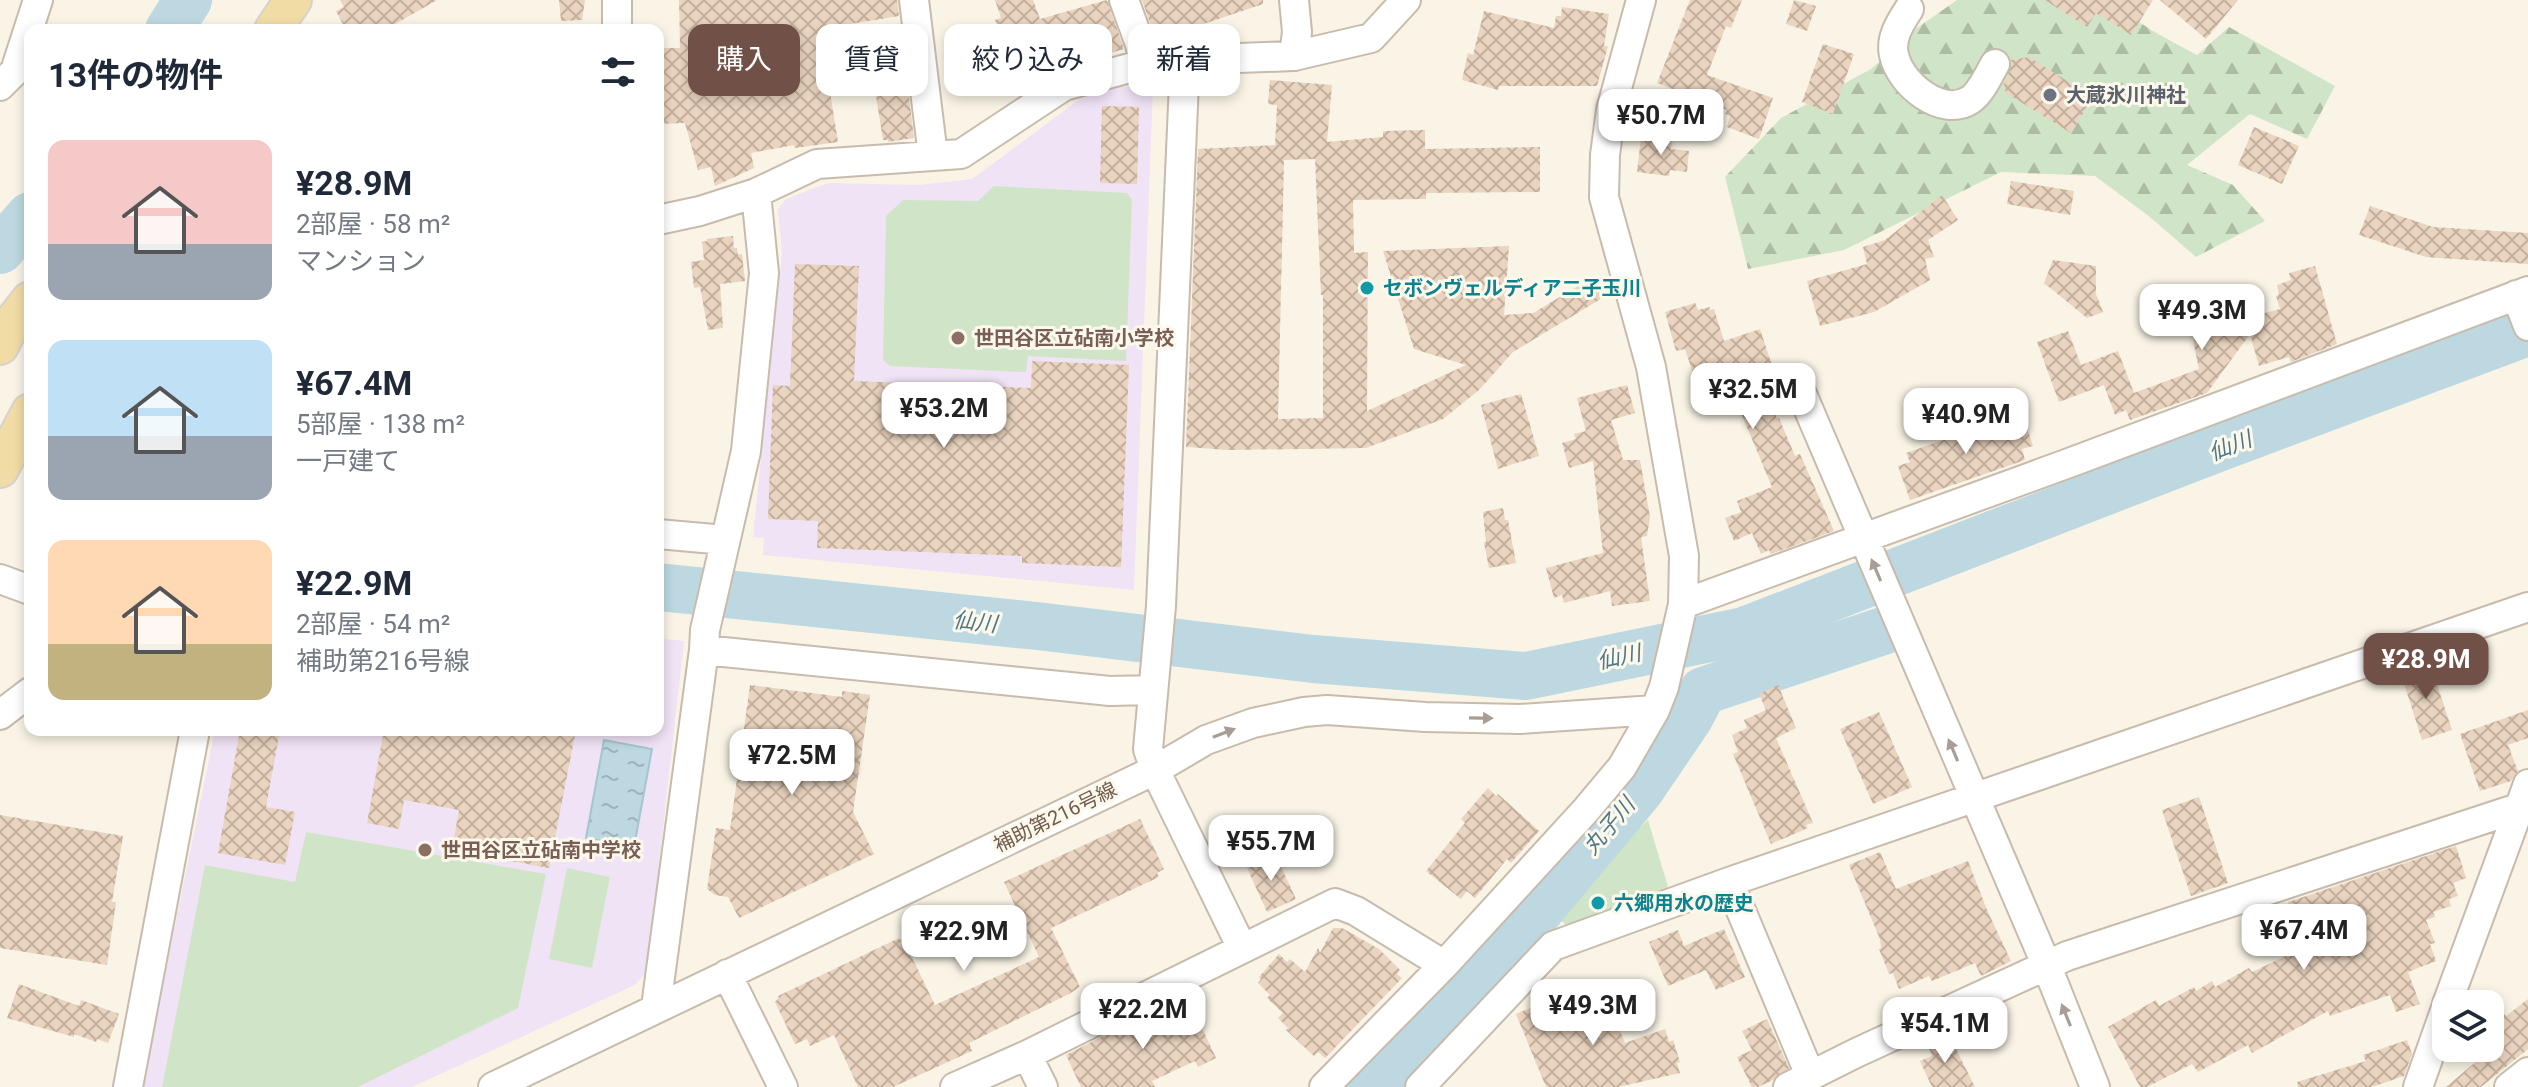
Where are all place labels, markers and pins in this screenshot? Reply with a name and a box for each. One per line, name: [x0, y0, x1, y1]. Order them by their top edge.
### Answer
place label: 大蔵氷川神社: [2066, 83, 2186, 107]
marker: 大蔵氷川神社: [2041, 86, 2059, 104]
pin: ¥50.7M: [1596, 89, 1726, 157]
place label: セボンヴェルディア二子玉川: [1383, 276, 1642, 300]
marker: セボンヴェルディア二子玉川: [1358, 279, 1376, 297]
pin: ¥49.3M: [2137, 284, 2267, 352]
place label: 世田谷区立砧南小学校: [974, 326, 1174, 350]
marker: 世田谷区立砧南小学校: [949, 329, 967, 347]
pin: ¥32.5M: [1688, 363, 1818, 431]
pin: ¥53.2M: [879, 382, 1009, 450]
pin: ¥40.9M: [1901, 388, 2031, 456]
pin: ¥28.9M: [2361, 633, 2491, 701]
pin: ¥72.5M: [727, 729, 857, 797]
pin: ¥55.7M: [1206, 815, 1336, 883]
place label: 世田谷区立砧南中学校: [441, 838, 641, 862]
marker: 世田谷区立砧南中学校: [416, 841, 434, 859]
place label: 六郷用水の歴史: [1614, 891, 1754, 915]
marker: 六郷用水の歴史: [1589, 894, 1607, 912]
pin: ¥67.4M: [2239, 904, 2369, 972]
pin: ¥22.9M: [899, 905, 1029, 973]
pin: ¥49.3M: [1528, 979, 1658, 1047]
pin: ¥22.2M: [1078, 983, 1208, 1051]
pin: ¥54.1M: [1880, 997, 2010, 1065]

